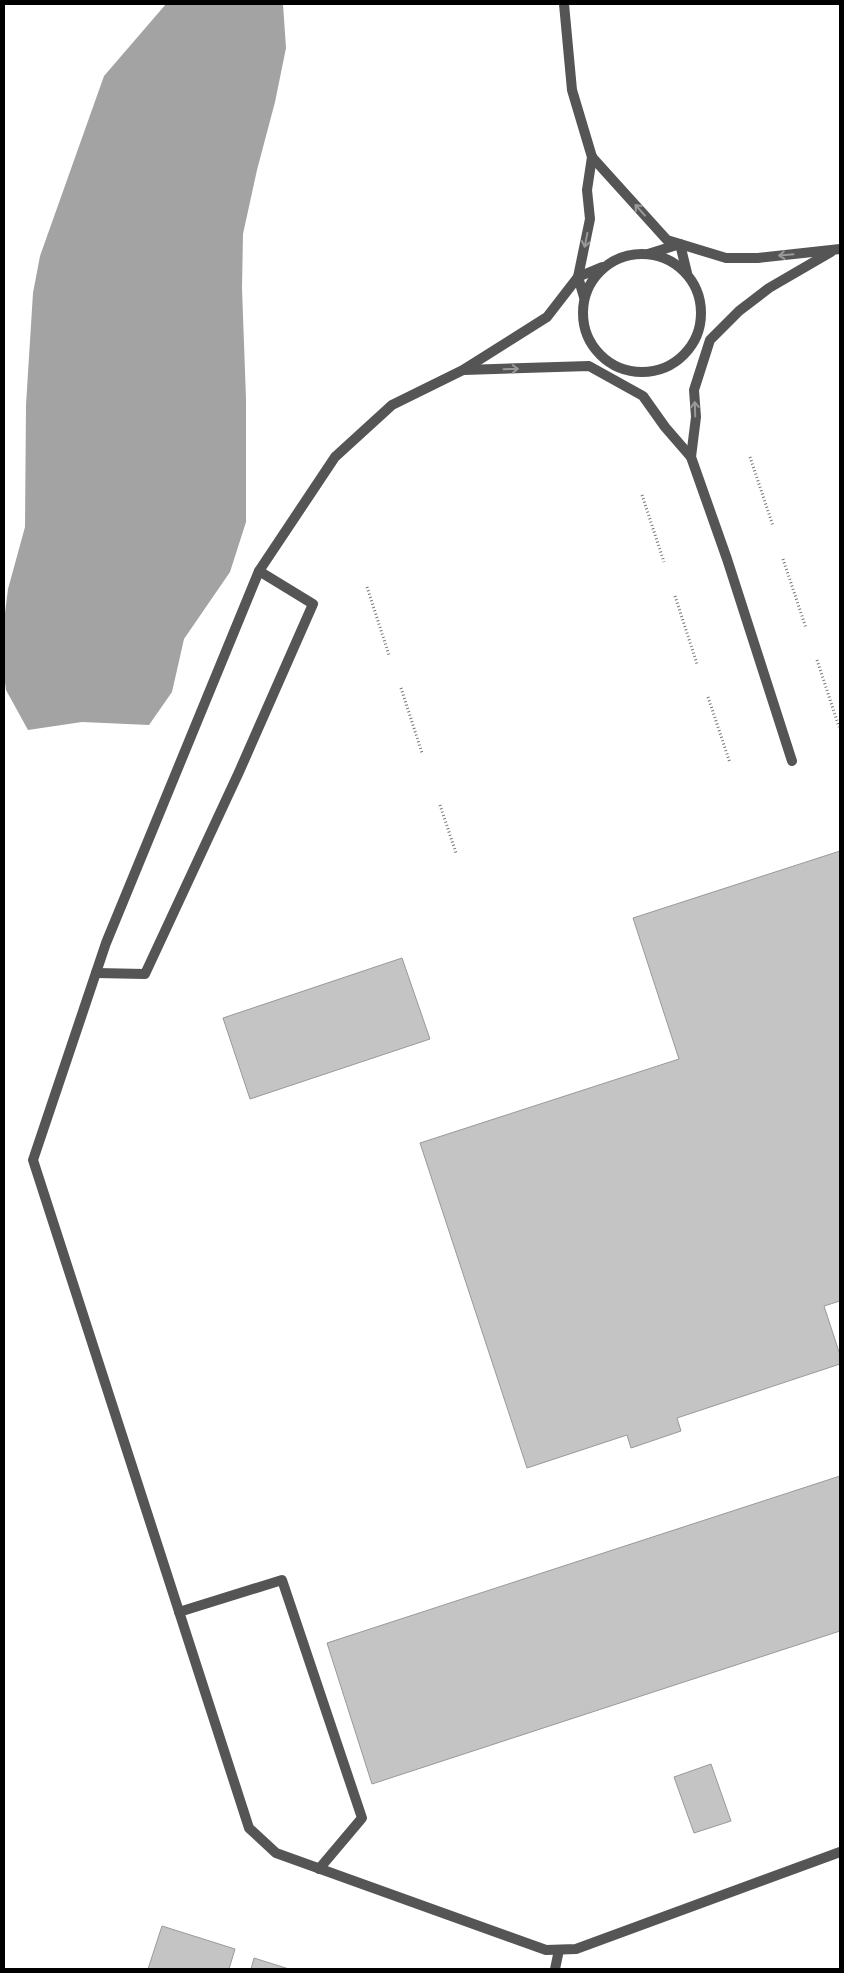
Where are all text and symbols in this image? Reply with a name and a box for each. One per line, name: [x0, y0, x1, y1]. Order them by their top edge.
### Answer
one-way arrow: [634, 203, 645, 216]
one-way arrow: [580, 231, 590, 247]
one-way arrow: [778, 250, 794, 260]
one-way arrow: [503, 364, 519, 373]
one-way arrow: [691, 401, 700, 417]

